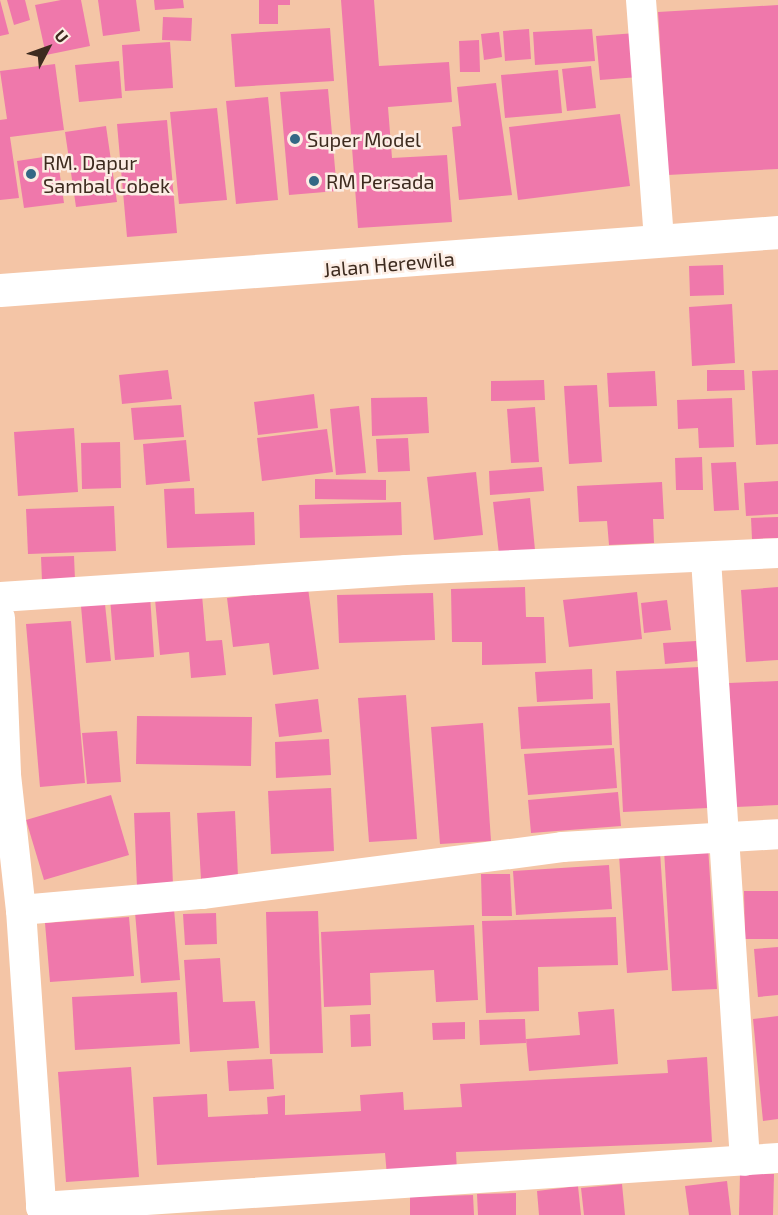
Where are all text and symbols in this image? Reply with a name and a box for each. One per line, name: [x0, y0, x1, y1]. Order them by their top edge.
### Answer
north arrow: [18, 18, 78, 78]
text: U: [51, 25, 73, 46]
place label: Super Model: [307, 127, 421, 151]
marker: Super Model: [288, 132, 302, 146]
place label: RM. Dapur Sambal Cobek: [43, 150, 171, 197]
marker: RM. Dapur Sambal Cobek: [24, 167, 38, 181]
place label: RM Persada: [326, 169, 434, 193]
marker: RM Persada: [307, 174, 321, 188]
street label: Jalan Herewila: [322, 246, 456, 282]

